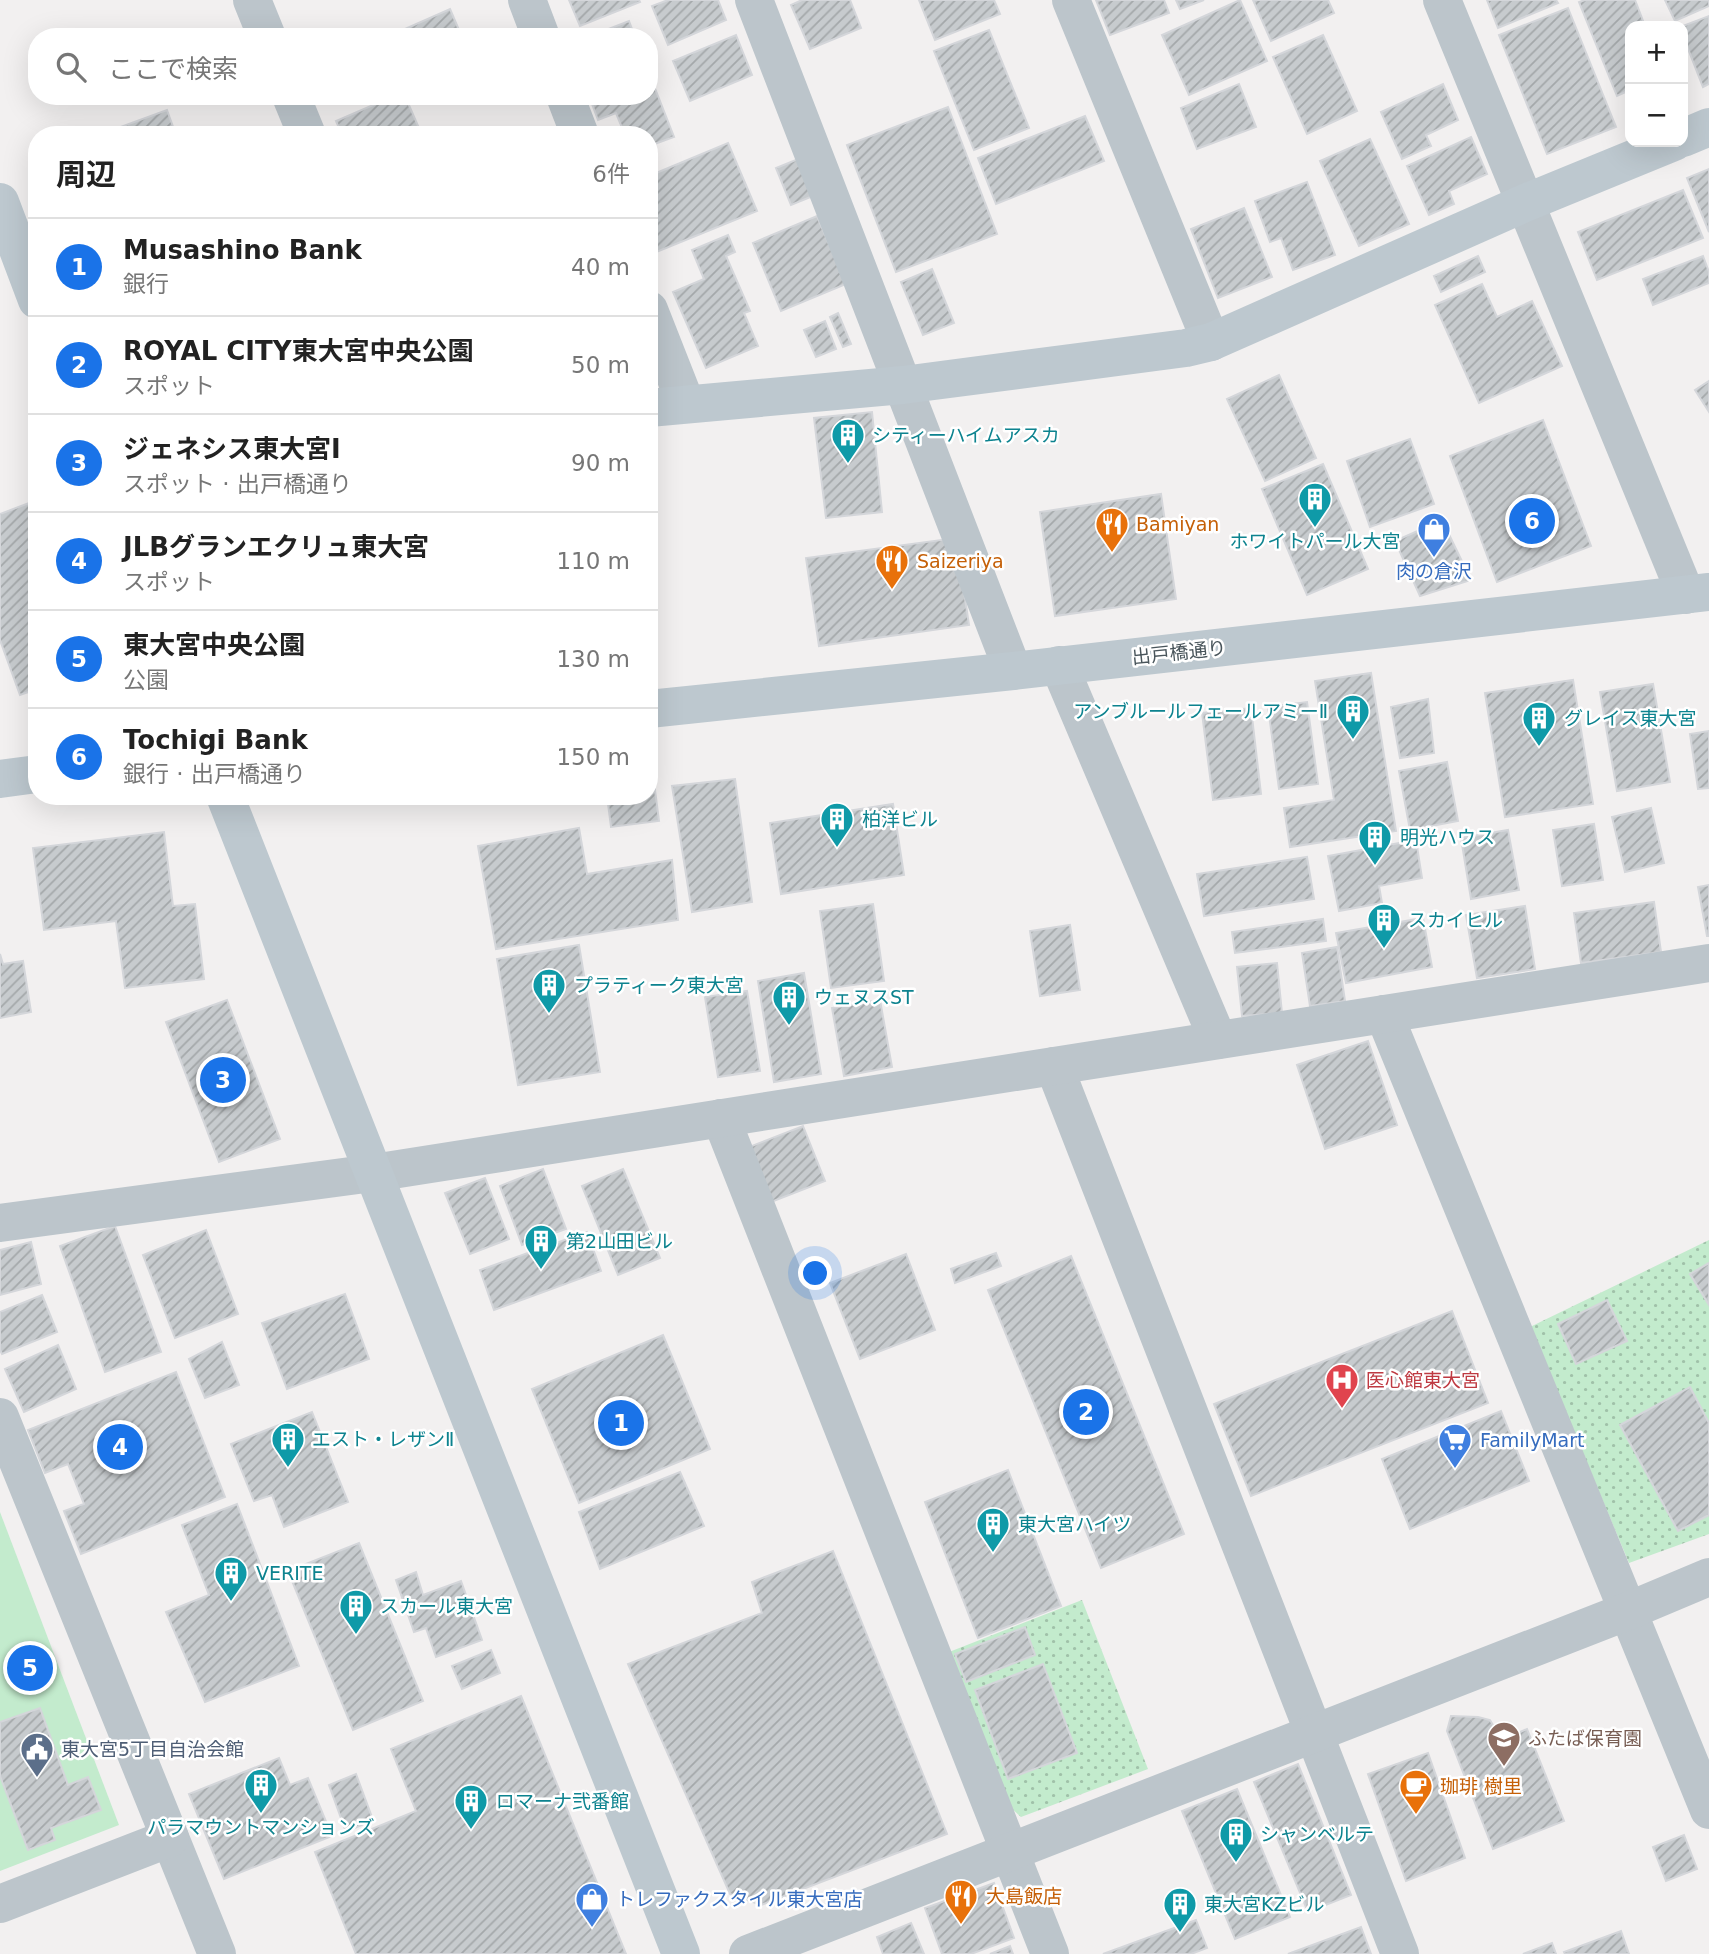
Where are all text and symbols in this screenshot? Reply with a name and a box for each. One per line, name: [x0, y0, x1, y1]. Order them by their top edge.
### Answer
map controls: [1625, 21, 1688, 147]
button: +: [1625, 21, 1688, 84]
search box: [28, 28, 658, 105]
icon: search: [52, 48, 90, 86]
text: ここで検索: [108, 54, 238, 84]
button: −: [1625, 84, 1688, 147]
text: 周辺: [56, 157, 116, 192]
text: 6件: [592, 161, 630, 187]
text: Musashino Bank: [123, 235, 362, 265]
text: 1: [71, 254, 87, 280]
text: 40 m: [571, 254, 630, 280]
text: 銀行: [123, 271, 169, 297]
text: ROYAL CITY東大宮中央公園: [123, 336, 474, 366]
text: 2: [71, 352, 87, 378]
text: 50 m: [571, 352, 630, 378]
text: スポット: [123, 373, 215, 399]
building icon: シティーハイムアスカ: [829, 416, 867, 465]
place label: シティーハイムアスカ: [872, 424, 1060, 446]
text: ジェネシス東大宮Ⅰ: [123, 434, 341, 464]
text: 3: [71, 450, 87, 476]
text: 90 m: [571, 450, 630, 476]
text: スポット · 出戸橋通り: [123, 471, 352, 497]
building icon: ホワイトパール大宮: [1296, 480, 1334, 529]
pin: 6: [1509, 495, 1555, 547]
restaurant icon: Bamiyan: [1093, 505, 1131, 554]
shop icon: 肉の倉沢: [1415, 510, 1453, 559]
place label: Bamiyan: [1136, 513, 1219, 535]
place label: ホワイトパール大宮: [1229, 530, 1401, 552]
text: JLBグランエクリュ東大宮: [123, 532, 429, 562]
restaurant icon: Saizeriya: [873, 542, 911, 591]
text: 4: [71, 548, 87, 574]
text: 110 m: [556, 548, 630, 574]
place label: Saizeriya: [917, 550, 1004, 572]
place label: 肉の倉沢: [1396, 560, 1472, 582]
text: スポット: [123, 569, 215, 595]
text: 東大宮中央公園: [123, 630, 305, 660]
street label: 出戸橋通り: [1131, 636, 1227, 668]
text: 5: [71, 646, 87, 672]
text: 130 m: [556, 646, 630, 672]
text: 公園: [123, 667, 169, 693]
building icon: アンブルールフェールアミーⅡ: [1334, 692, 1372, 741]
building icon: グレイス東大宮: [1520, 699, 1558, 748]
place label: アンブルールフェールアミーⅡ: [1073, 700, 1328, 722]
place label: グレイス東大宮: [1564, 707, 1696, 729]
text: Tochigi Bank: [123, 725, 308, 755]
text: 6: [71, 744, 87, 770]
text: 150 m: [556, 744, 630, 770]
text: 銀行 · 出戸橋通り: [123, 761, 306, 787]
building icon: 柏洋ビル: [818, 800, 856, 849]
place label: 柏洋ビル: [862, 808, 938, 830]
building icon: 明光ハウス: [1356, 818, 1394, 867]
place label: 明光ハウス: [1400, 826, 1495, 848]
building icon: スカイヒル: [1365, 901, 1403, 950]
place label: スカイヒル: [1408, 909, 1503, 931]
building icon: プラティーク東大宮: [530, 966, 568, 1015]
place label: プラティーク東大宮: [574, 974, 744, 996]
building icon: ウェヌスST: [770, 978, 808, 1027]
place label: ウェヌスST: [814, 986, 914, 1008]
pin: 3: [200, 1054, 246, 1106]
building icon: 第2山田ビル: [522, 1222, 560, 1271]
place label: 第2山田ビル: [566, 1230, 673, 1252]
your location: [798, 1256, 832, 1290]
hospital icon: 医心館東大宮: [1323, 1361, 1361, 1410]
place label: 医心館東大宮: [1366, 1369, 1480, 1391]
pin: 2: [1063, 1386, 1109, 1438]
pin: 1: [598, 1397, 644, 1449]
building icon: エスト・レザンⅡ: [269, 1420, 307, 1469]
pin: 4: [97, 1421, 143, 1473]
supermarket icon: FamilyMart: [1436, 1421, 1474, 1470]
place label: エスト・レザンⅡ: [312, 1428, 454, 1450]
place label: FamilyMart: [1480, 1429, 1584, 1451]
building icon: 東大宮ハイツ: [974, 1505, 1012, 1554]
place label: 東大宮ハイツ: [1018, 1513, 1132, 1535]
building icon: VERITE: [212, 1554, 250, 1603]
place label: VERITE: [256, 1562, 323, 1584]
building icon: スカール東大宮: [337, 1587, 375, 1636]
place label: スカール東大宮: [380, 1595, 513, 1617]
pin: 5: [7, 1642, 53, 1694]
school or university icon: ふたば保育園: [1485, 1719, 1523, 1768]
place label: ふたば保育園: [1528, 1727, 1642, 1749]
public building icon: 東大宮5丁目自治会館: [18, 1730, 56, 1779]
place label: 東大宮5丁目自治会館: [61, 1738, 244, 1760]
building icon: パラマウントマンションズ: [242, 1766, 280, 1815]
cafe icon: 珈琲 樹里: [1397, 1767, 1435, 1816]
place label: 珈琲 樹里: [1440, 1775, 1522, 1797]
building icon: ロマーナ弐番館: [452, 1782, 490, 1831]
place label: ロマーナ弐番館: [496, 1790, 629, 1812]
building icon: シャンベルテ: [1217, 1815, 1255, 1864]
place label: パラマウントマンションズ: [147, 1816, 375, 1838]
place label: シャンベルテ: [1260, 1823, 1374, 1845]
restaurant icon: 大島飯店: [942, 1877, 980, 1926]
shop icon: トレファクスタイル東大宮店: [573, 1880, 611, 1929]
place label: 大島飯店: [986, 1885, 1062, 1907]
building icon: 東大宮KZビル: [1161, 1885, 1199, 1934]
place label: トレファクスタイル東大宮店: [616, 1888, 862, 1910]
place label: 東大宮KZビル: [1204, 1893, 1324, 1915]

